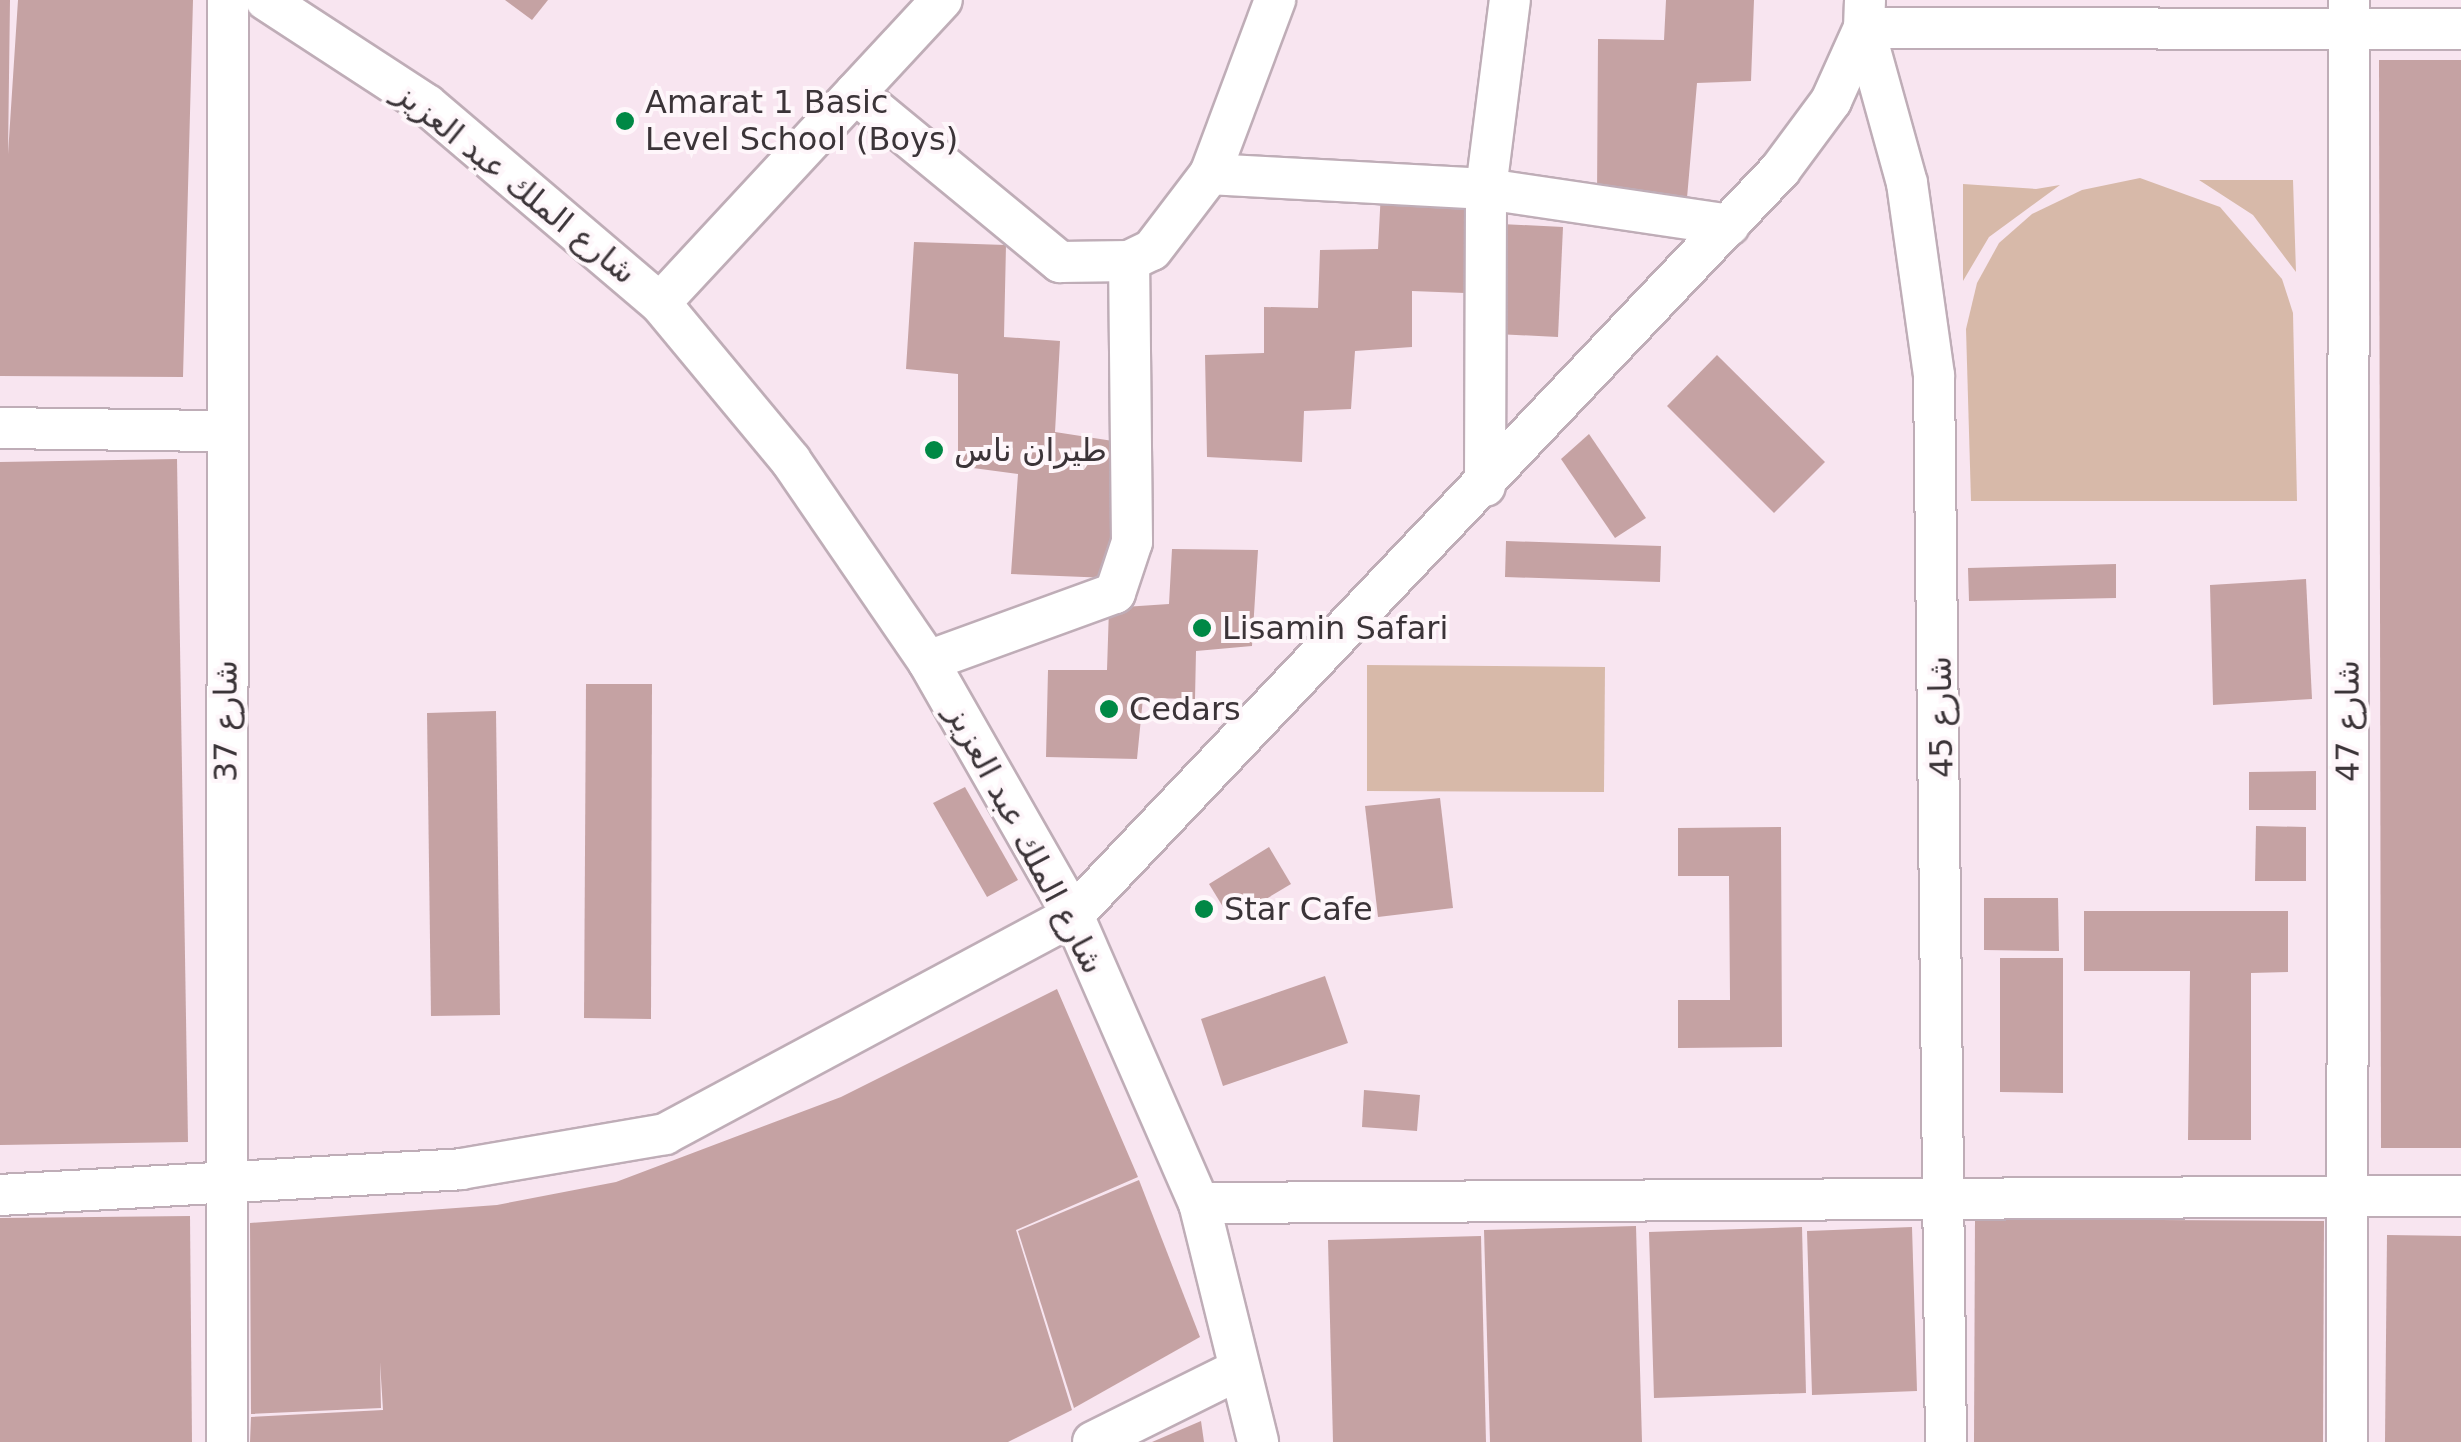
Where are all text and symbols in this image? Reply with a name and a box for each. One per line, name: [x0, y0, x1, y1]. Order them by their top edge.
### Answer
street label: شارع الملك عبد العزيز: [386, 74, 644, 292]
place label: Amarat 1 Basic Level School (Boys): [645, 84, 958, 159]
marker: Amarat 1 Basic Level School (Boys): [614, 110, 636, 132]
place label: طيران ناس: [954, 431, 1107, 469]
marker: طيران ناس: [923, 439, 945, 461]
place label: Lisamin Safari: [1222, 609, 1448, 647]
marker: Lisamin Safari: [1191, 617, 1213, 639]
street label: شارع 45: [1921, 656, 1961, 778]
street label: شارع 37: [207, 660, 245, 782]
street label: شارع 47: [2329, 660, 2367, 782]
place label: Cedars: [1129, 690, 1241, 728]
street label: شارع الملك عبد العزيز: [938, 697, 1112, 981]
marker: Cedars: [1098, 698, 1120, 720]
place label: Star Cafe: [1224, 890, 1373, 928]
marker: Star Cafe: [1193, 898, 1215, 920]

